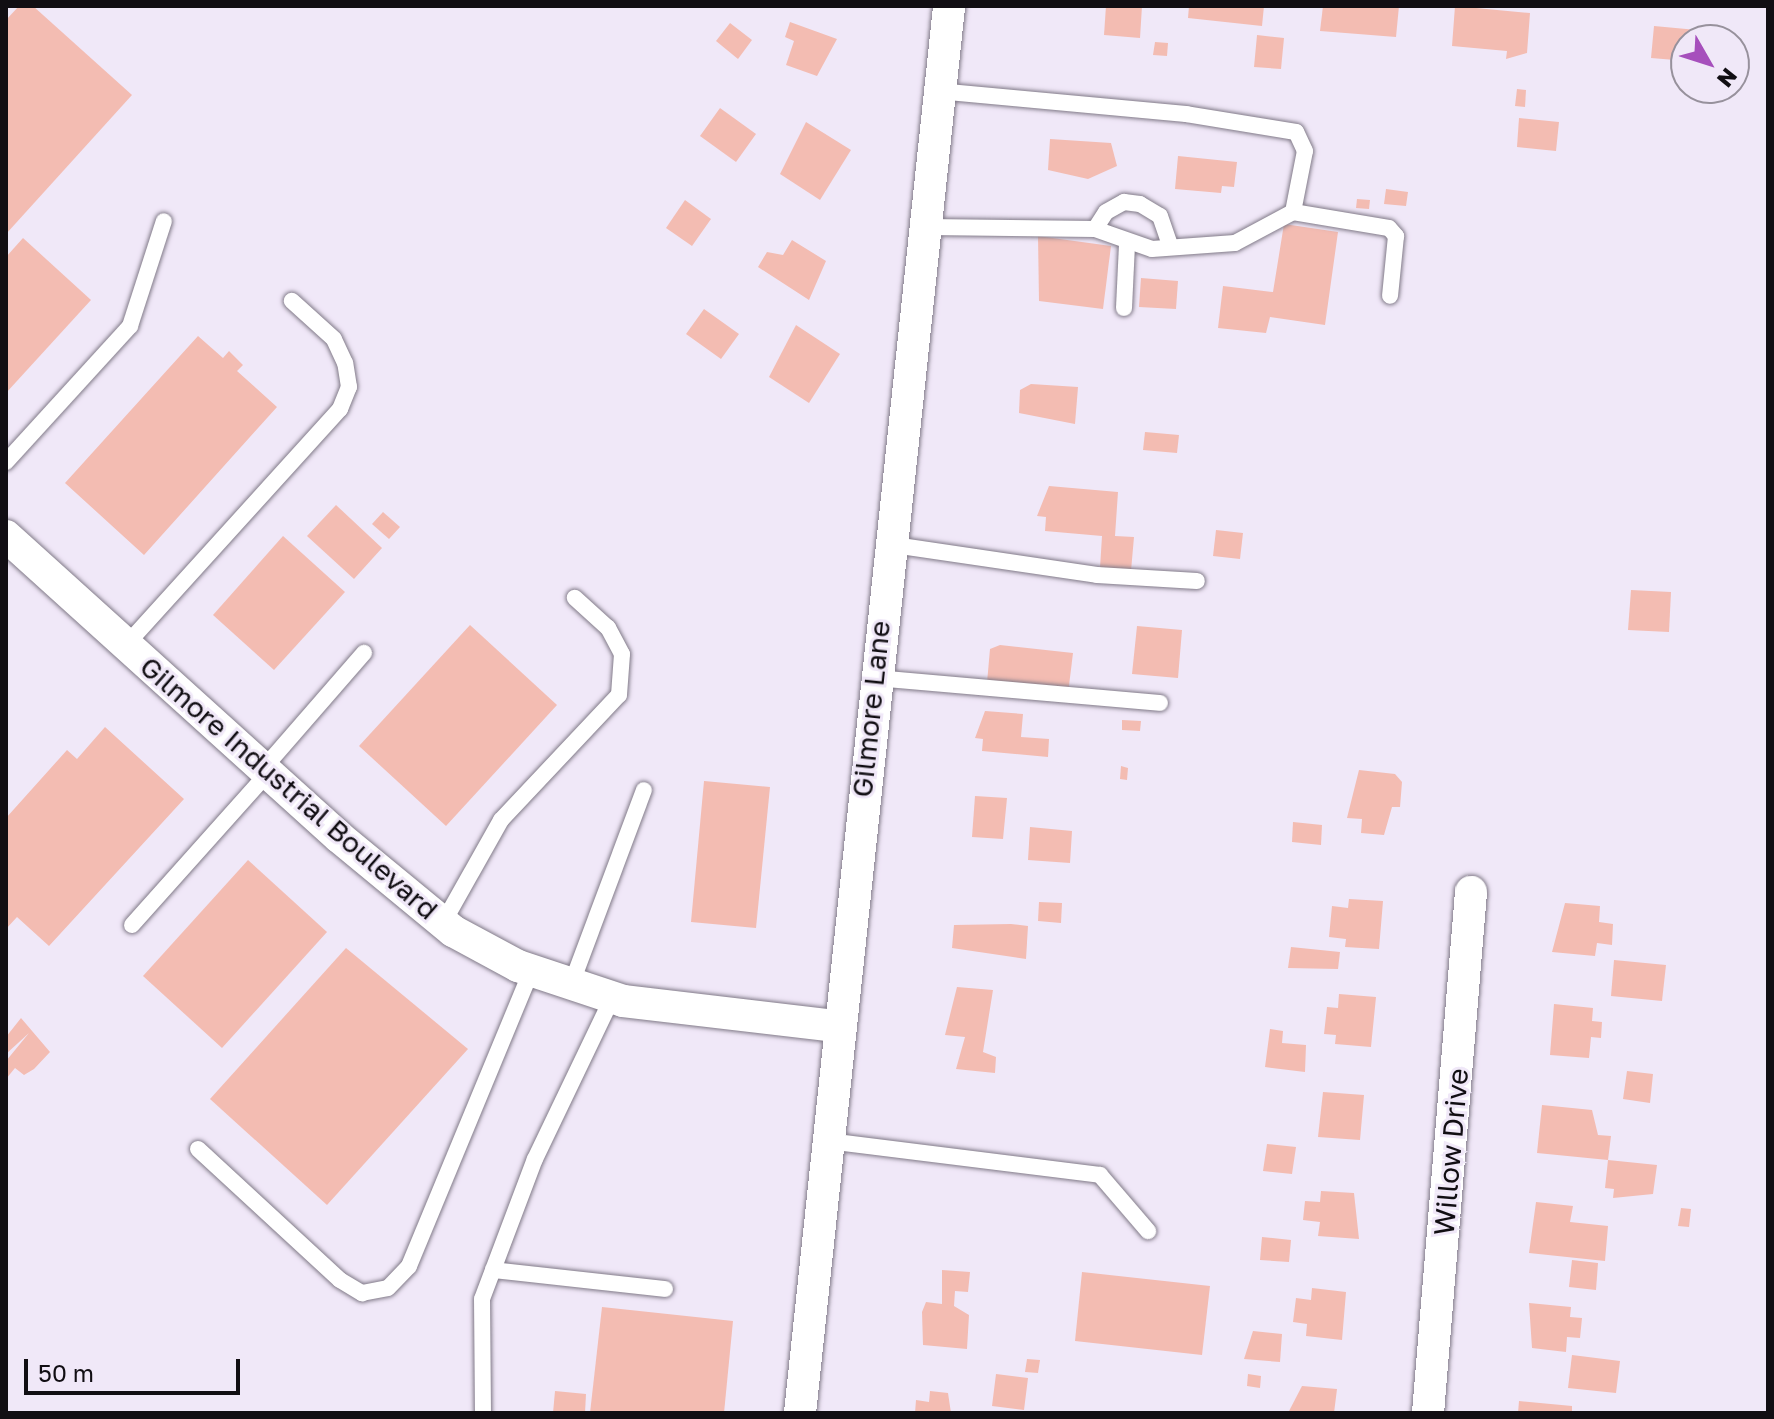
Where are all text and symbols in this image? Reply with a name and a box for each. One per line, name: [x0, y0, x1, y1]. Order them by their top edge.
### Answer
north arrow: [1670, 24, 1750, 104]
text: N: [1712, 63, 1743, 93]
street label: Gilmore Lane: [845, 619, 897, 799]
street label: Gilmore Industrial Boulevard: [133, 650, 445, 926]
street label: Willow Drive: [1427, 1067, 1475, 1237]
scale bar: [28, 1343, 244, 1393]
text: 50 m: [38, 1358, 94, 1387]

